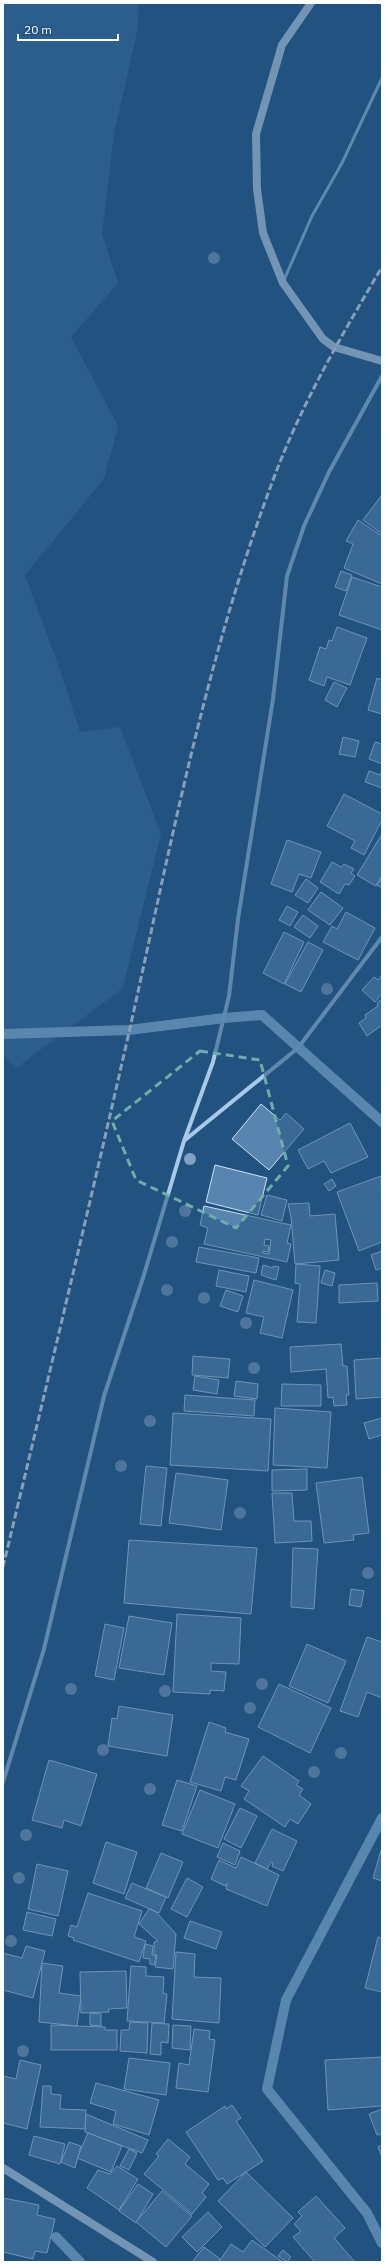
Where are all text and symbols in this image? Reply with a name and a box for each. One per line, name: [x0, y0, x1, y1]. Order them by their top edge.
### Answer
scale bar: [18, 16, 118, 42]
text: 20 m: [24, 22, 52, 37]

